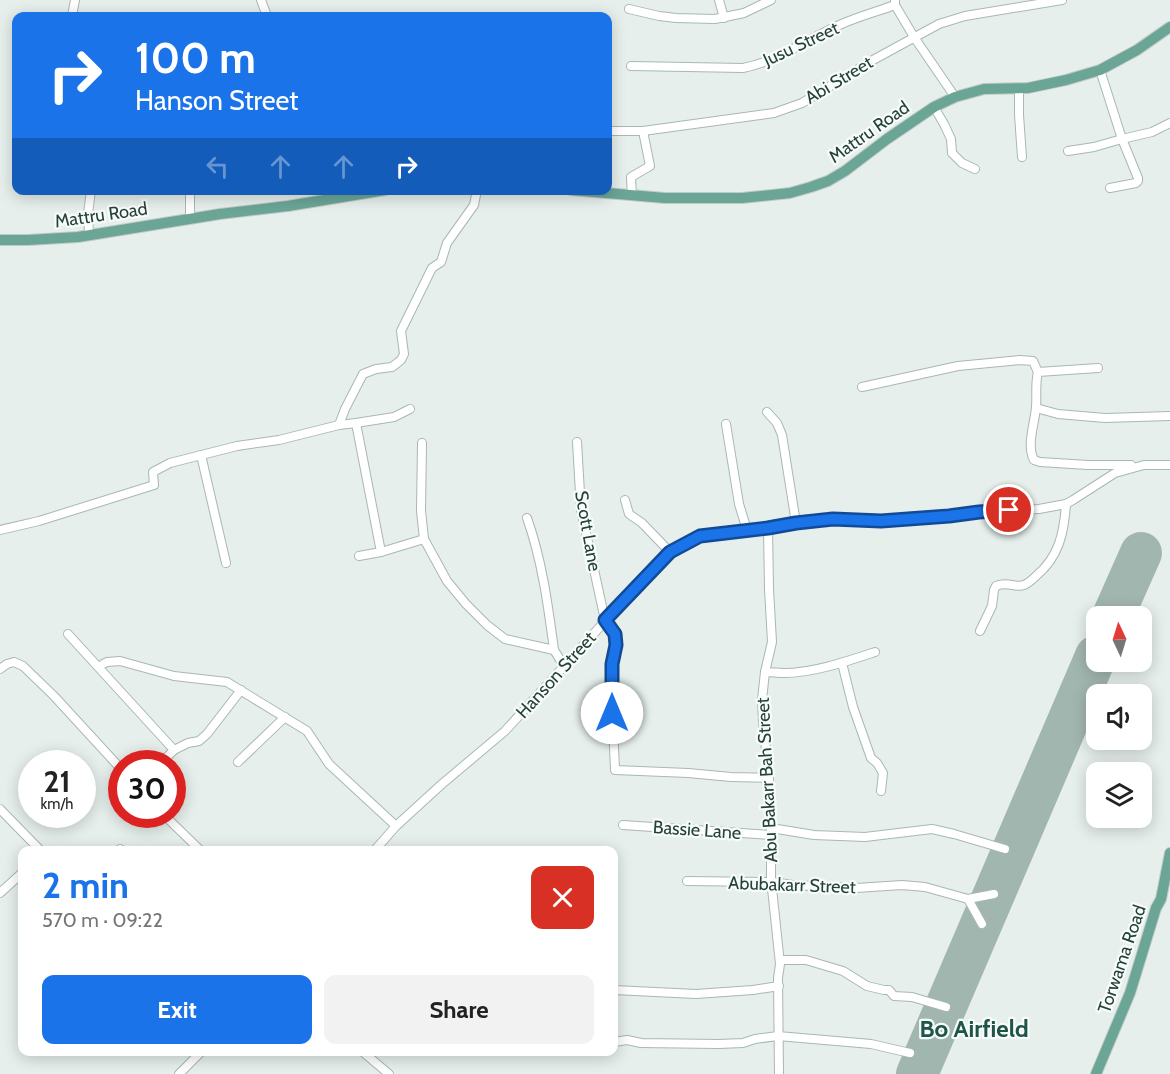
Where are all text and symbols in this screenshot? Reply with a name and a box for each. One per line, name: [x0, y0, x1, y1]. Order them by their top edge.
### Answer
street label: Jusu Street: [759, 17, 842, 72]
text: 100 m: [135, 32, 256, 84]
icon: right: [36, 36, 114, 114]
street label: Abi Street: [801, 51, 877, 109]
text: Hanson Street: [135, 84, 298, 117]
street label: Mattru Road: [824, 96, 914, 168]
icon: left: [201, 150, 234, 183]
icon: ahead: [264, 150, 297, 183]
icon: ahead: [327, 150, 360, 183]
icon: right: [390, 150, 423, 183]
street label: Mattru Road: [53, 198, 149, 232]
pin: [983, 484, 1034, 535]
street label: Scott Lane: [570, 489, 606, 573]
icon: arrive: [992, 493, 1025, 526]
north arrow: [1086, 606, 1152, 672]
map controls: [1086, 606, 1152, 828]
street label: Hanson Street: [511, 627, 601, 723]
position arrow: [580, 681, 644, 745]
button: sound: [1086, 684, 1152, 750]
street label: Abu Bakarr Bah Street: [752, 697, 782, 863]
speed limit sign: 30: [108, 750, 186, 828]
button: layers: [1086, 762, 1152, 828]
text: 21: [44, 763, 70, 800]
text: km/h: [41, 795, 73, 813]
street label: Bassie Lane: [652, 816, 742, 844]
text: 2 min: [42, 863, 129, 907]
button: close: [531, 866, 594, 929]
street label: Abubakarr Street: [728, 872, 856, 898]
street label: Torwama Road: [1093, 902, 1151, 1016]
text: 570 m · 09:22: [42, 908, 163, 932]
button: Exit: [42, 975, 312, 1044]
button: Share: [324, 975, 594, 1044]
district label: Bo Airfield: [919, 1014, 1029, 1043]

